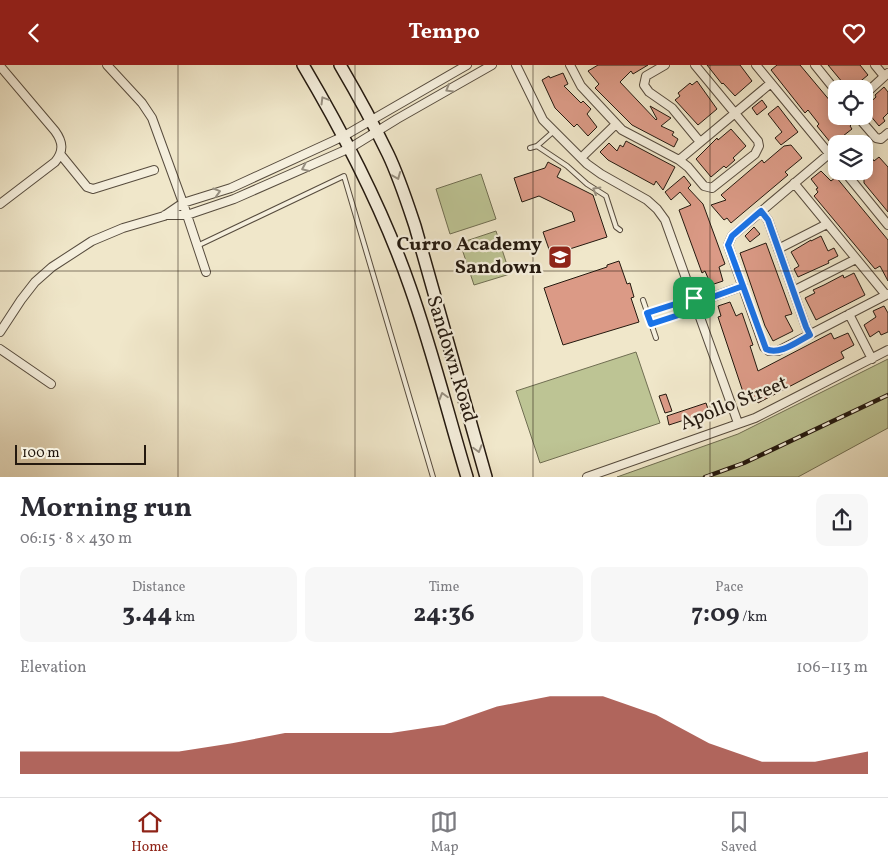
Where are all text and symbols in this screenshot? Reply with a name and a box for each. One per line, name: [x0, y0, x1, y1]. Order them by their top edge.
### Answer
text: Tempo: [408, 17, 480, 48]
icon: back: [20, 19, 48, 47]
icon: heart: [840, 19, 868, 47]
map controls: [828, 80, 873, 180]
button: locate: [828, 80, 873, 125]
one-way arrow: [446, 83, 455, 93]
one-way arrow: [320, 97, 330, 106]
button: layers: [828, 135, 873, 180]
one-way arrow: [301, 161, 310, 172]
one-way arrow: [391, 172, 401, 180]
one-way arrow: [593, 186, 602, 196]
one-way arrow: [212, 188, 221, 198]
place label: Curro Academy Sandown: [396, 231, 542, 282]
school or university icon: Curro Academy Sandown: [547, 244, 573, 270]
pin: [673, 277, 715, 319]
icon: arrive: [680, 284, 708, 312]
street label: Sandown Road: [418, 292, 484, 426]
street label: Apollo Street: [676, 370, 792, 438]
one-way arrow: [439, 393, 449, 401]
scale bar: [15, 442, 146, 465]
text: 100 m: [22, 444, 60, 463]
one-way arrow: [473, 445, 483, 453]
text: Morning run: [20, 489, 192, 528]
button: share: [816, 494, 868, 546]
text: 06:15 · 8 × 430 m: [20, 528, 132, 550]
text: Distance: [132, 578, 185, 597]
text: Time: [429, 578, 459, 597]
text: Pace: [715, 578, 743, 597]
text: 3.44: [122, 597, 172, 632]
text: 24:36: [413, 597, 475, 632]
text: 7:09: [691, 597, 740, 632]
text: km: [172, 608, 195, 627]
text: /km: [740, 608, 767, 627]
text: Elevation: [20, 657, 87, 679]
text: 106–113 m: [796, 657, 868, 679]
tab: Home: [131, 808, 168, 857]
tab: Map: [430, 808, 458, 857]
tab: Saved: [721, 808, 757, 857]

